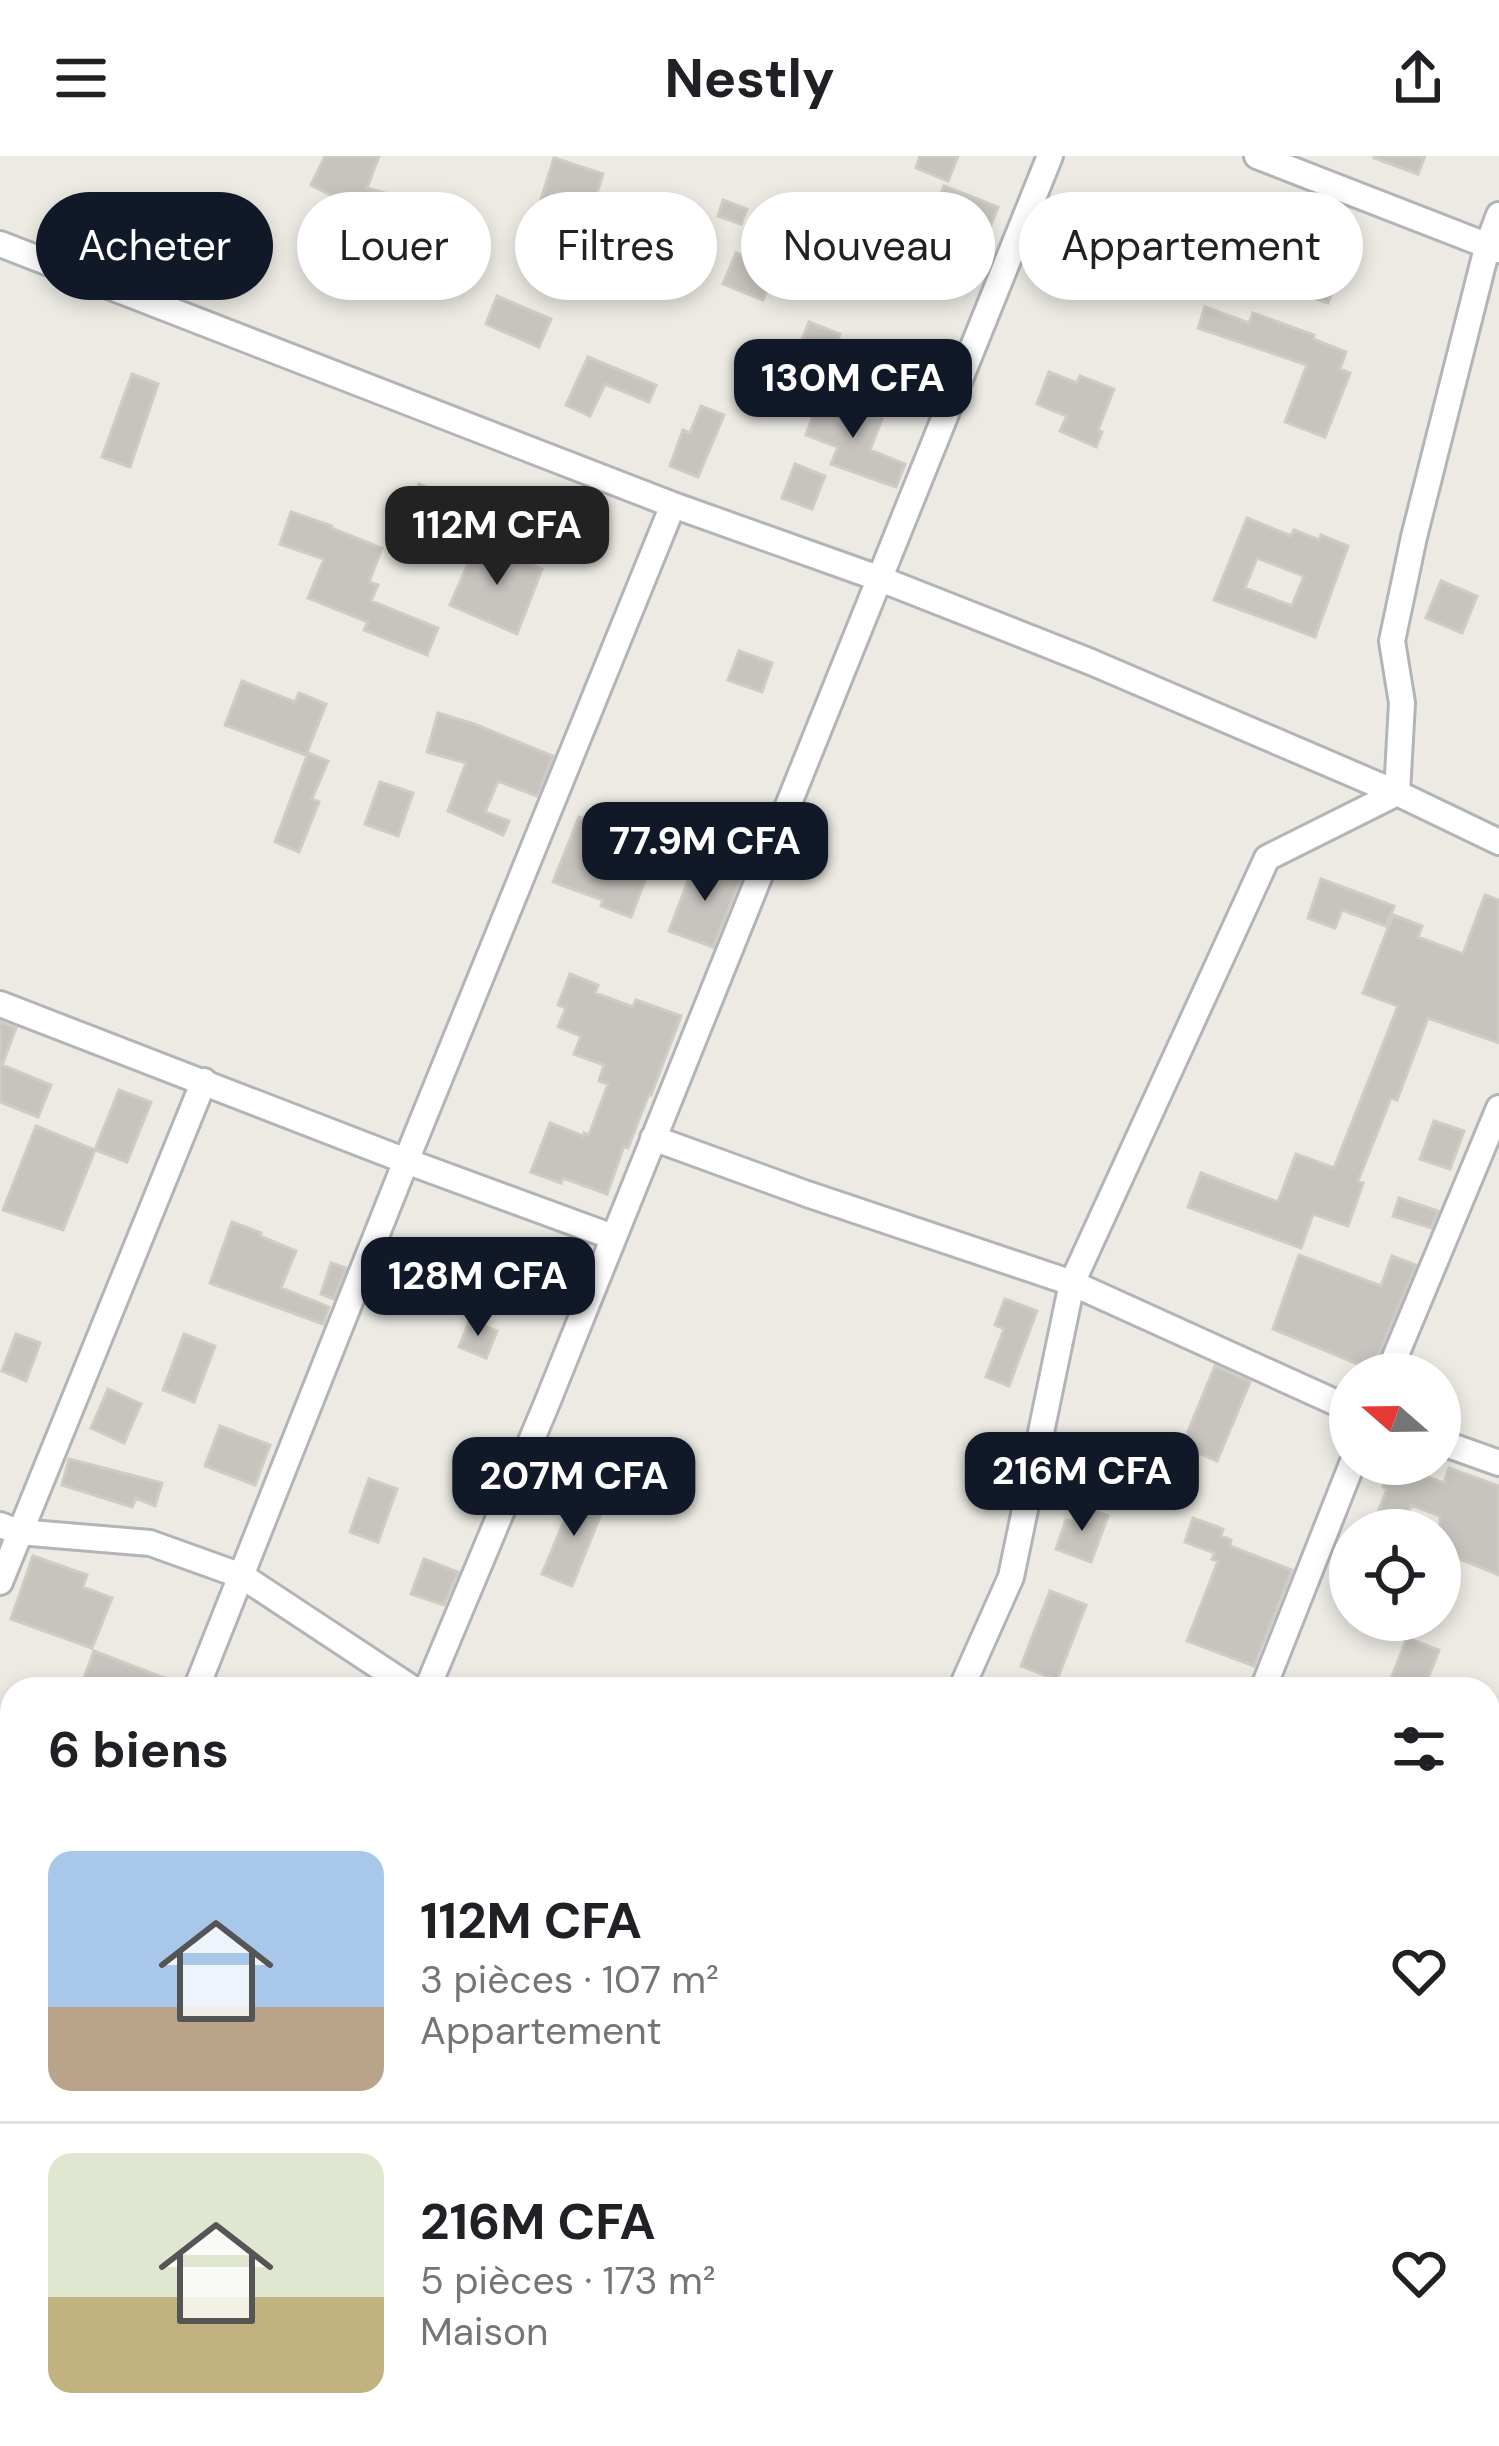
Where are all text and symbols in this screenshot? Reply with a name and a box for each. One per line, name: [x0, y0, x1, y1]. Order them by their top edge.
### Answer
text: Nestly: [664, 43, 835, 114]
icon: menu: [48, 45, 114, 111]
icon: share: [1385, 45, 1451, 111]
chip: Acheter: [36, 192, 273, 300]
chip: Louer: [297, 192, 491, 300]
chip: Filtres: [515, 192, 717, 300]
chip: Nouveau: [741, 192, 995, 300]
chip: Appartement: [1019, 192, 1363, 300]
pin: 130M CFA: [729, 339, 977, 441]
text: 130M CFA: [761, 352, 945, 403]
pin: 112M CFA: [373, 486, 621, 588]
text: 112M CFA: [412, 499, 582, 550]
pin: 77.9M CFA: [568, 802, 842, 904]
text: 77.9M CFA: [609, 815, 801, 866]
pin: 128M CFA: [354, 1237, 602, 1339]
text: 128M CFA: [388, 1250, 568, 1301]
north arrow: [1329, 1353, 1461, 1485]
map controls: [1329, 1353, 1461, 1641]
pin: 216M CFA: [958, 1432, 1206, 1534]
pin: 207M CFA: [450, 1437, 698, 1539]
text: 216M CFA: [992, 1445, 1172, 1496]
text: 207M CFA: [479, 1450, 669, 1501]
button: locate: [1329, 1509, 1461, 1641]
text: 6 biens: [48, 1716, 229, 1783]
icon: filters: [1386, 1716, 1452, 1782]
text: 112M CFA: [420, 1887, 642, 1954]
icon: home: [144, 1899, 288, 2043]
icon: heart: [1386, 1938, 1452, 2004]
text: 3 pièces · 107 m²: [420, 1954, 719, 2005]
text: Appartement: [420, 2005, 662, 2056]
text: 216M CFA: [420, 2188, 656, 2255]
icon: home: [144, 2201, 288, 2345]
icon: heart: [1386, 2240, 1452, 2306]
text: 5 pièces · 173 m²: [420, 2255, 716, 2306]
text: Maison: [420, 2306, 548, 2357]

